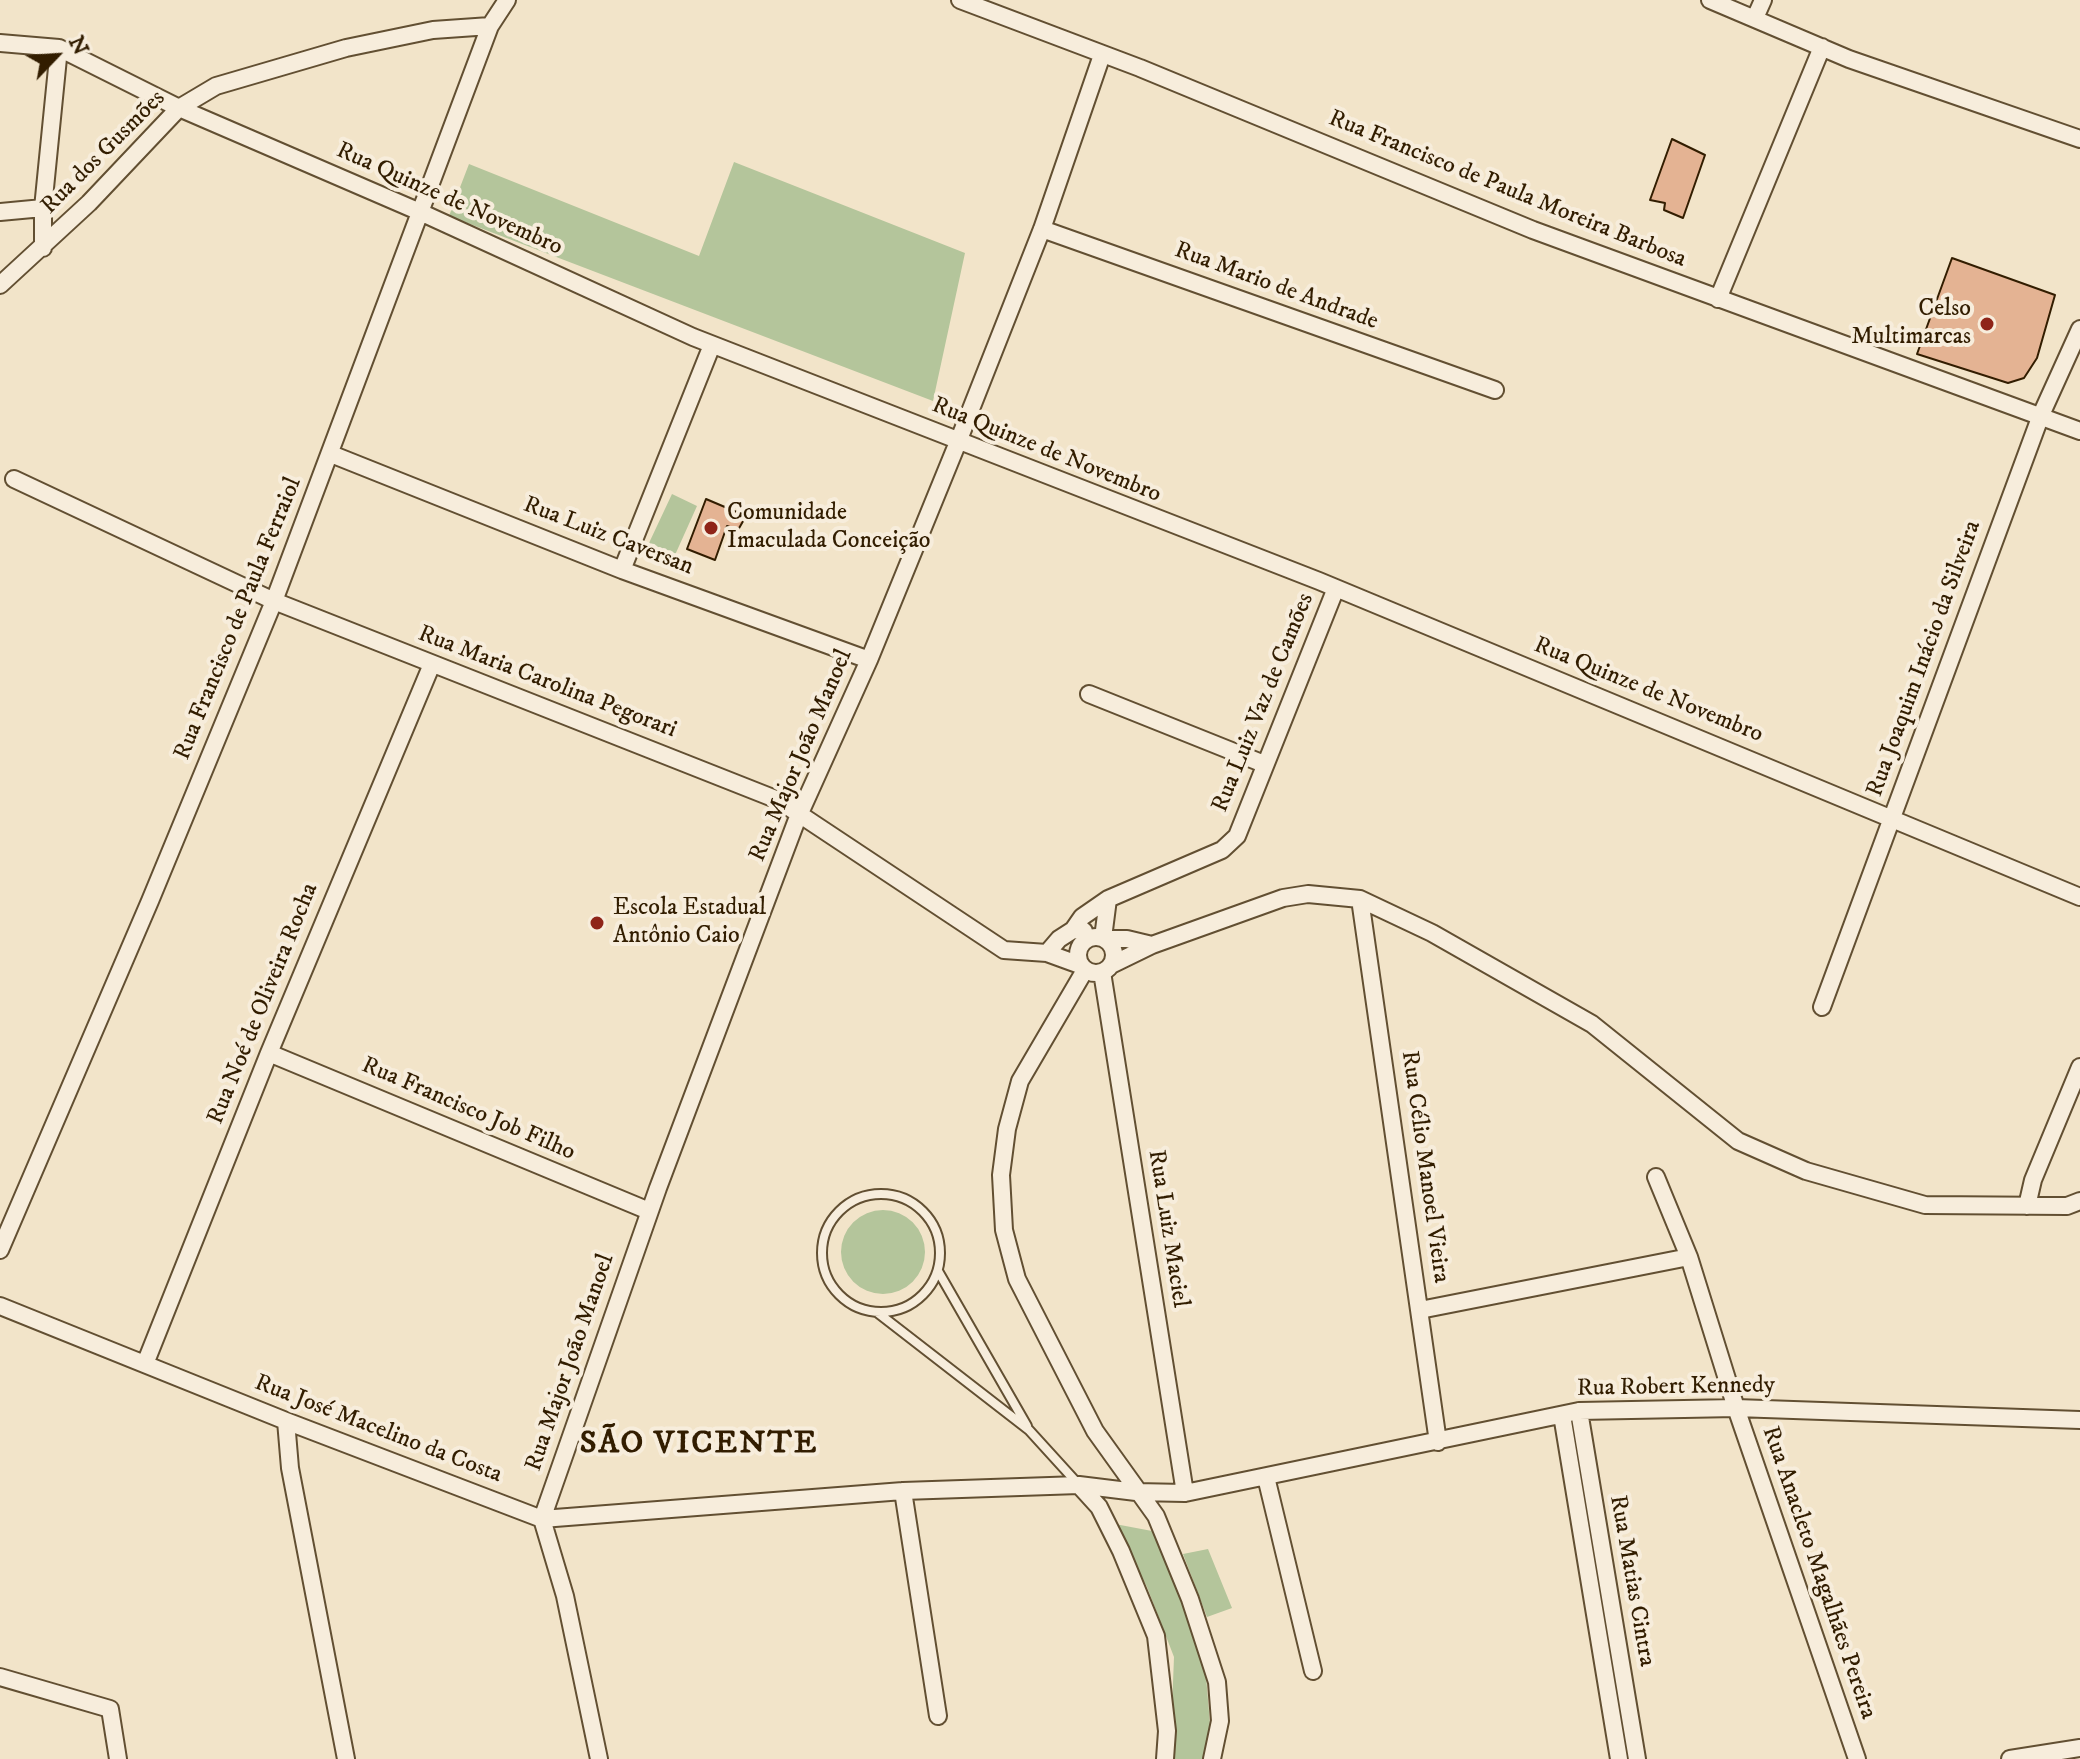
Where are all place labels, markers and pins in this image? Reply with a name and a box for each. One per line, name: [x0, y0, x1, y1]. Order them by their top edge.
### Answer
place label: Celso Multimarcas: [1851, 296, 1971, 352]
marker: Celso Multimarcas: [1978, 315, 1996, 333]
place label: Comunidade Imaculada Conceição: [727, 500, 931, 556]
marker: Comunidade Imaculada Conceição: [702, 519, 720, 537]
place label: Escola Estadual Antônio Caio: [613, 895, 766, 951]
marker: Escola Estadual Antônio Caio: [588, 914, 606, 932]

